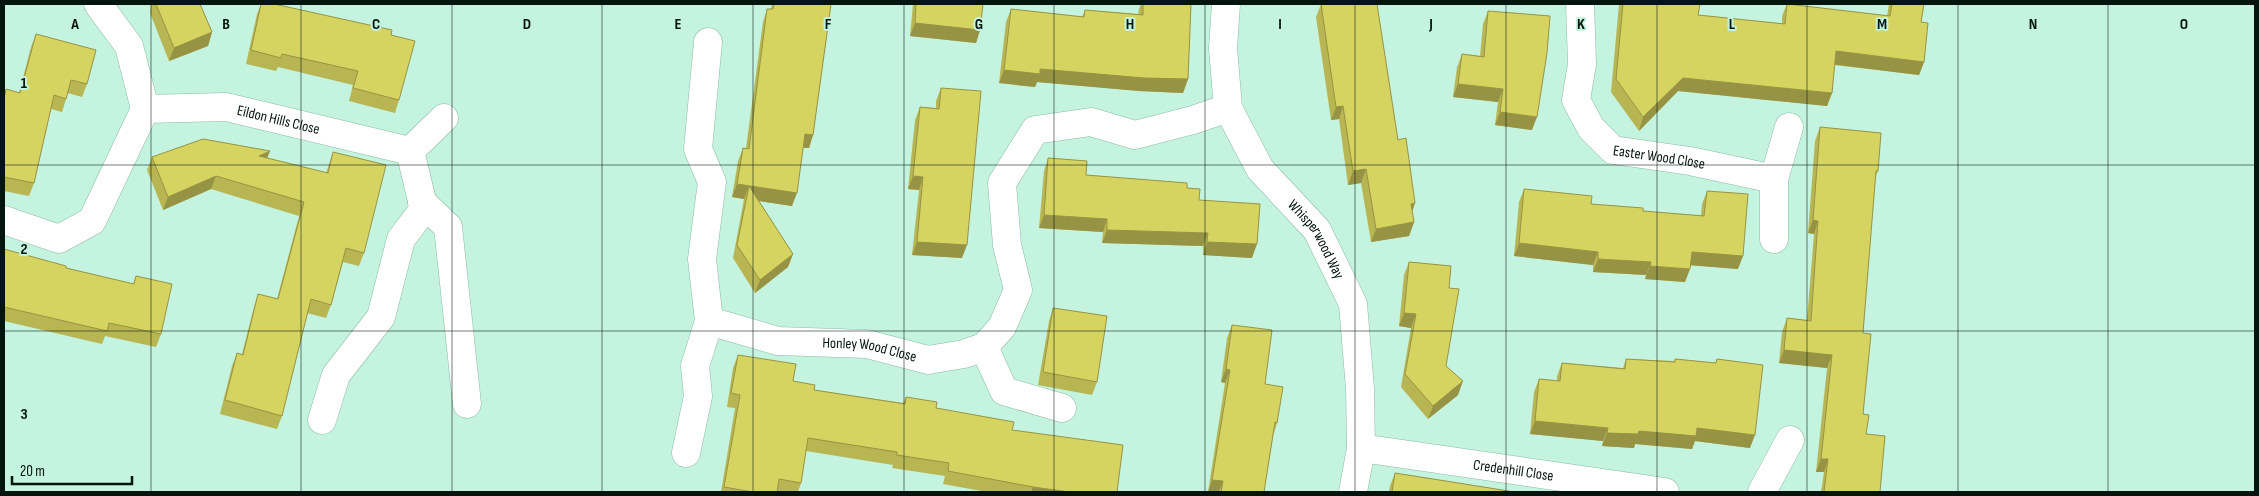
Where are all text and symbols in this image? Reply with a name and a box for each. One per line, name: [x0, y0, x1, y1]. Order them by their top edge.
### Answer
text: A: [70, 15, 79, 34]
text: B: [222, 15, 230, 34]
text: C: [372, 15, 380, 34]
text: D: [523, 15, 531, 34]
text: E: [675, 15, 682, 34]
text: F: [825, 15, 832, 34]
text: G: [975, 15, 983, 34]
text: H: [1126, 15, 1134, 34]
text: I: [1278, 15, 1282, 34]
text: J: [1428, 15, 1433, 34]
text: K: [1577, 15, 1585, 34]
text: L: [1729, 15, 1736, 34]
text: M: [1877, 15, 1887, 34]
text: N: [2029, 15, 2037, 34]
text: O: [2180, 15, 2188, 34]
text: 1: [21, 74, 28, 93]
street label: Eildon Hills Close: [235, 100, 322, 139]
street label: Easter Wood Close: [1612, 141, 1707, 173]
street label: Whisperwood Way: [1284, 195, 1349, 282]
text: 2: [20, 240, 28, 259]
street label: Honley Wood Close: [822, 333, 919, 366]
text: 3: [20, 405, 28, 424]
scale bar: [12, 454, 132, 486]
street label: Credenhill Close: [1472, 455, 1555, 485]
text: 20 m: [20, 462, 45, 481]

